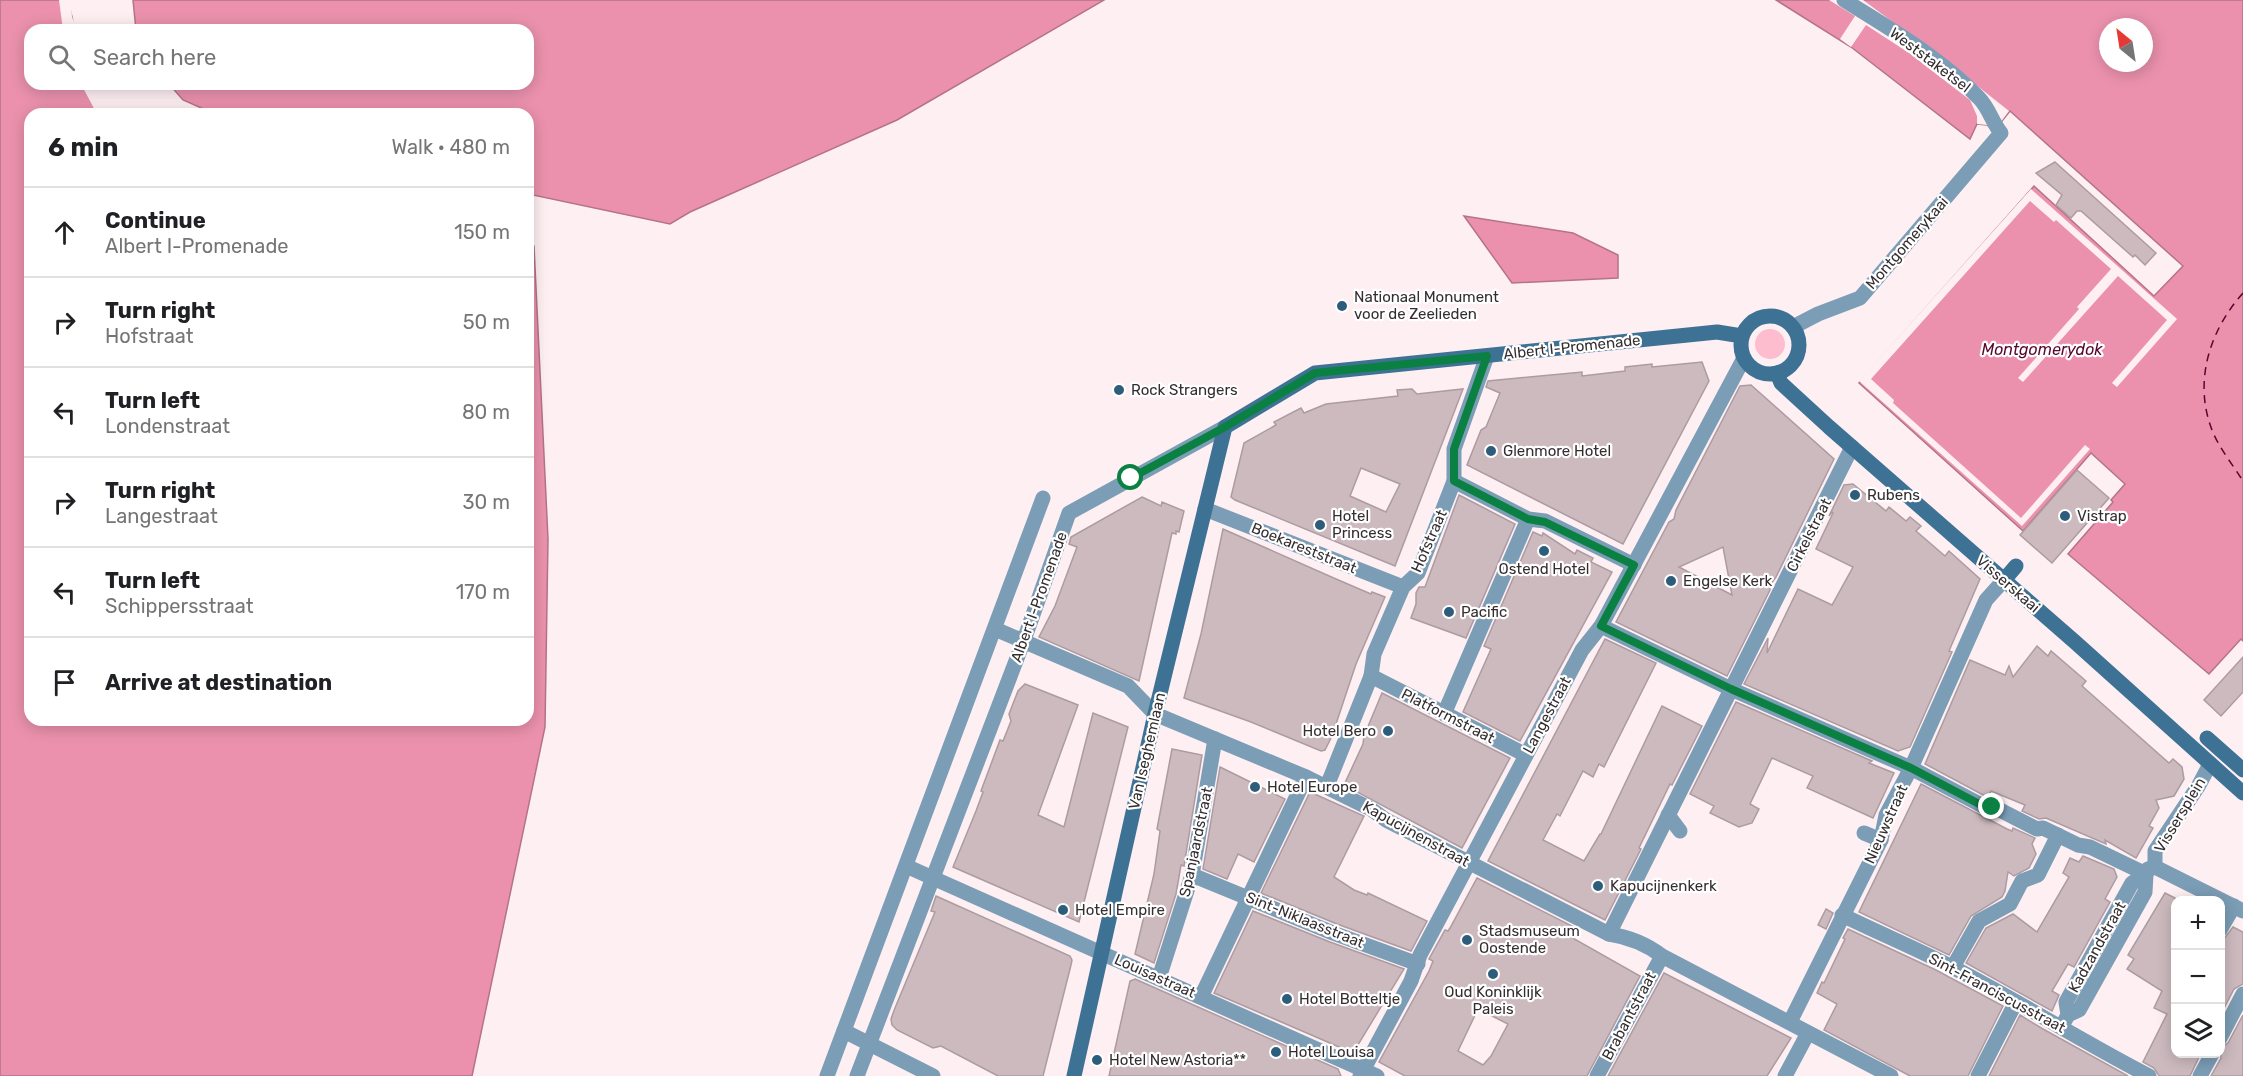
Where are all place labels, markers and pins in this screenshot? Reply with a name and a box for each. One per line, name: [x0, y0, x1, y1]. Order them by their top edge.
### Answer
place label: Nationaal Monument voor de Zeelieden: [1354, 288, 1499, 323]
marker: Nationaal Monument voor de Zeelieden: [1335, 299, 1349, 313]
place label: Rock Strangers: [1131, 381, 1238, 399]
marker: Rock Strangers: [1112, 383, 1126, 397]
place label: Glenmore Hotel: [1503, 442, 1611, 460]
marker: Glenmore Hotel: [1484, 444, 1498, 458]
place label: Rubens: [1867, 486, 1920, 504]
marker: Rubens: [1848, 488, 1862, 502]
place label: Hotel Princess: [1332, 507, 1392, 542]
place label: Vistrap: [2077, 507, 2127, 525]
marker: Vistrap: [2058, 509, 2072, 523]
marker: Hotel Princess: [1313, 518, 1327, 532]
marker: Ostend Hotel: [1537, 544, 1551, 558]
place label: Ostend Hotel: [1499, 560, 1589, 578]
place label: Engelse Kerk: [1683, 572, 1773, 590]
marker: Engelse Kerk: [1664, 574, 1678, 588]
place label: Pacific: [1461, 603, 1507, 621]
marker: Pacific: [1442, 605, 1456, 619]
place label: Hotel Bero: [1303, 722, 1376, 740]
marker: Hotel Bero: [1381, 724, 1395, 738]
place label: Hotel Europe: [1267, 778, 1357, 796]
marker: Hotel Europe: [1248, 780, 1262, 794]
place label: Kapucijnenkerk: [1610, 877, 1717, 895]
marker: Kapucijnenkerk: [1591, 879, 1605, 893]
place label: Hotel Empire: [1075, 901, 1165, 919]
marker: Hotel Empire: [1056, 903, 1070, 917]
place label: Stadsmuseum Oostende: [1479, 922, 1580, 957]
marker: Stadsmuseum Oostende: [1460, 933, 1474, 947]
marker: Oud Koninklijk Paleis: [1486, 967, 1500, 981]
place label: Oud Koninklijk Paleis: [1444, 983, 1542, 1018]
place label: Hotel Botteltje: [1299, 990, 1400, 1008]
marker: Hotel Botteltje: [1280, 992, 1294, 1006]
place label: Hotel Louisa: [1288, 1043, 1374, 1061]
marker: Hotel Louisa: [1269, 1045, 1283, 1059]
place label: Hotel New Astoria**: [1109, 1051, 1246, 1069]
marker: Hotel New Astoria**: [1090, 1053, 1104, 1067]

